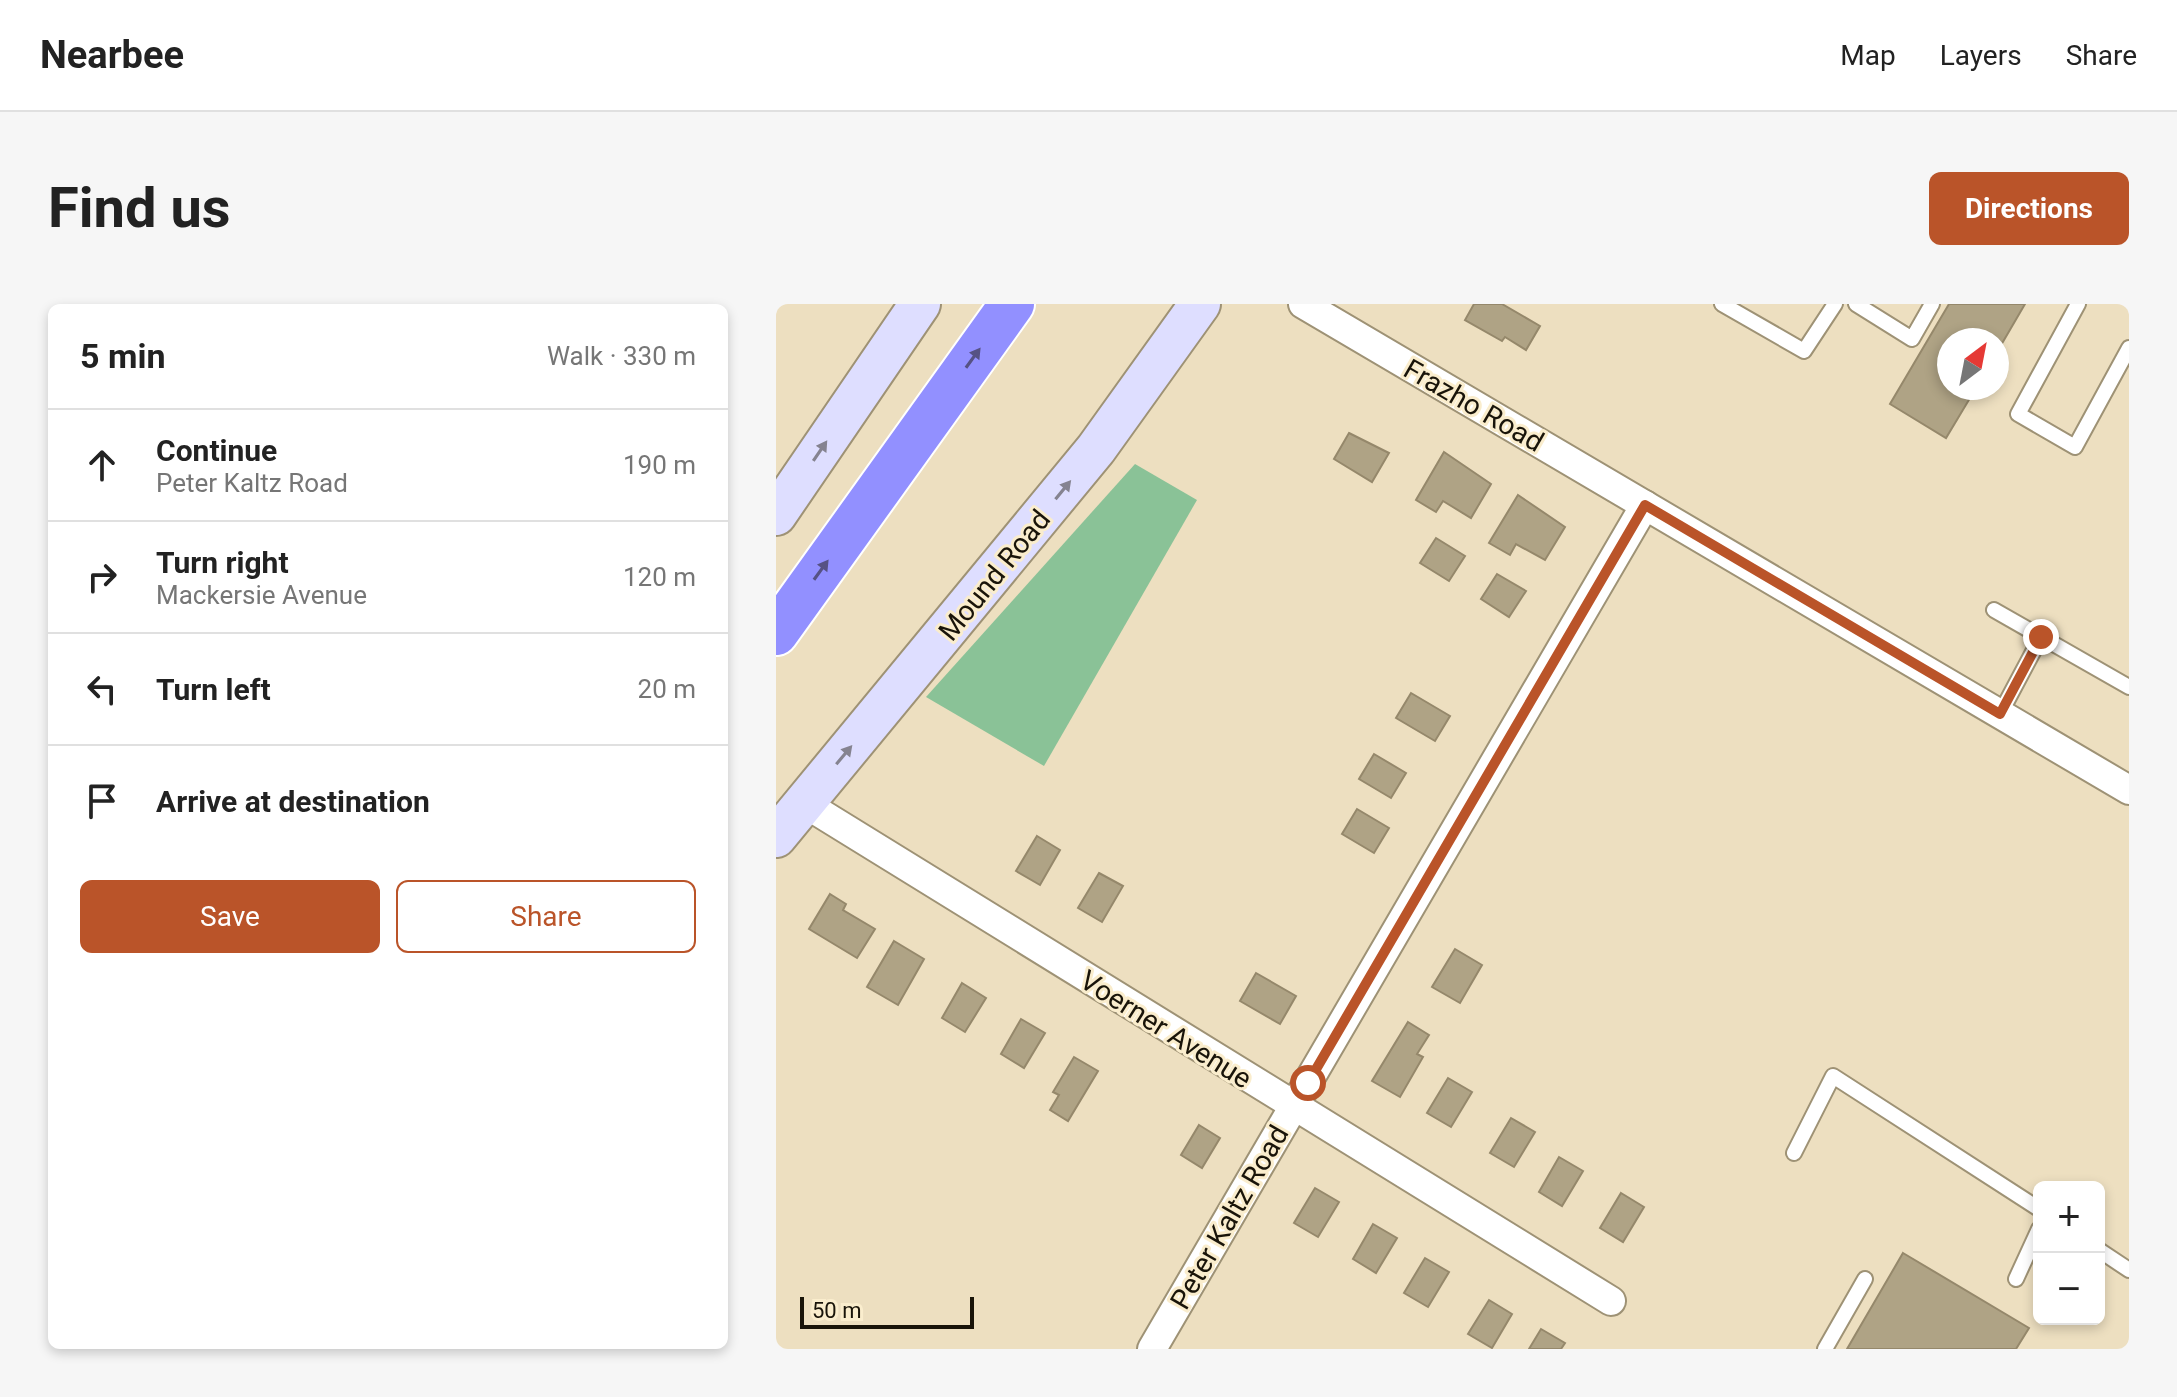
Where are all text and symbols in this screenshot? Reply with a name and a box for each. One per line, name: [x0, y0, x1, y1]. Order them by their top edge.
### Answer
text: Nearbee: [40, 33, 184, 77]
text: Map: [1840, 39, 1896, 72]
text: Layers: [1940, 39, 2022, 72]
text: Share: [2066, 39, 2137, 72]
button: Directions: [1929, 172, 2129, 245]
text: Find us: [48, 175, 231, 241]
north arrow: [1937, 328, 2009, 400]
text: 5 min: [80, 336, 165, 376]
text: Walk · 330 m: [547, 341, 696, 371]
one-way arrow: [965, 348, 980, 369]
street label: Frazho Road: [1398, 352, 1549, 459]
text: Continue: [156, 433, 277, 468]
one-way arrow: [812, 440, 827, 461]
icon: ahead: [80, 443, 124, 487]
text: 190 m: [623, 450, 696, 480]
text: Peter Kaltz Road: [156, 468, 348, 498]
one-way arrow: [1054, 480, 1071, 500]
street label: Mound Road: [932, 503, 1057, 647]
text: Turn right: [156, 545, 289, 580]
icon: right: [80, 555, 124, 599]
one-way arrow: [813, 560, 829, 580]
text: 120 m: [623, 562, 696, 592]
text: Mackersie Avenue: [156, 580, 367, 610]
route end: [2023, 619, 2059, 655]
icon: left: [80, 667, 124, 711]
text: Turn left: [156, 672, 271, 707]
text: 20 m: [638, 674, 696, 704]
one-way arrow: [835, 746, 852, 766]
icon: arrive: [80, 779, 124, 823]
text: Arrive at destination: [156, 784, 430, 819]
button: Save: [80, 880, 380, 953]
button: Share: [396, 880, 696, 953]
street label: Voerner Avenue: [1074, 964, 1258, 1095]
route start: [1290, 1065, 1326, 1101]
street label: Peter Kaltz Road: [1163, 1120, 1295, 1315]
map controls: [2033, 1181, 2105, 1325]
button: +: [2033, 1181, 2105, 1253]
button: −: [2033, 1253, 2105, 1325]
scale bar: [800, 1293, 974, 1329]
text: 50 m: [812, 1298, 861, 1323]

